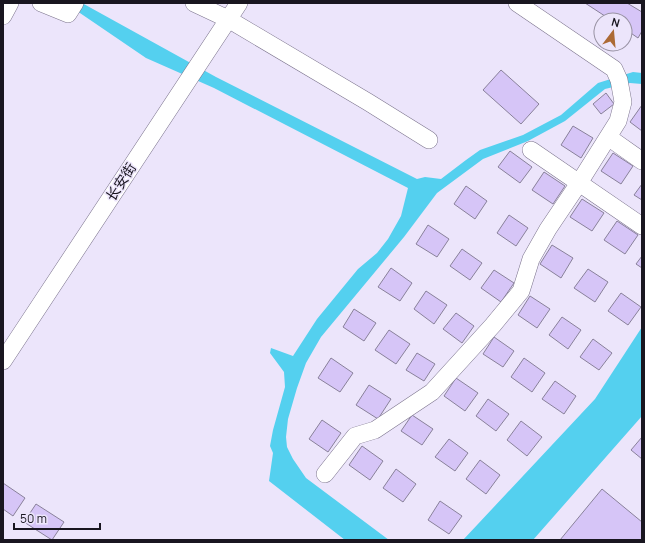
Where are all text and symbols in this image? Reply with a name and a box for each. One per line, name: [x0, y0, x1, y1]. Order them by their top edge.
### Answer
north arrow: [593, 12, 633, 52]
text: N: [610, 14, 622, 30]
street label: 长安街: [101, 159, 140, 205]
scale bar: [14, 505, 100, 531]
text: 50 m: [20, 510, 47, 527]

